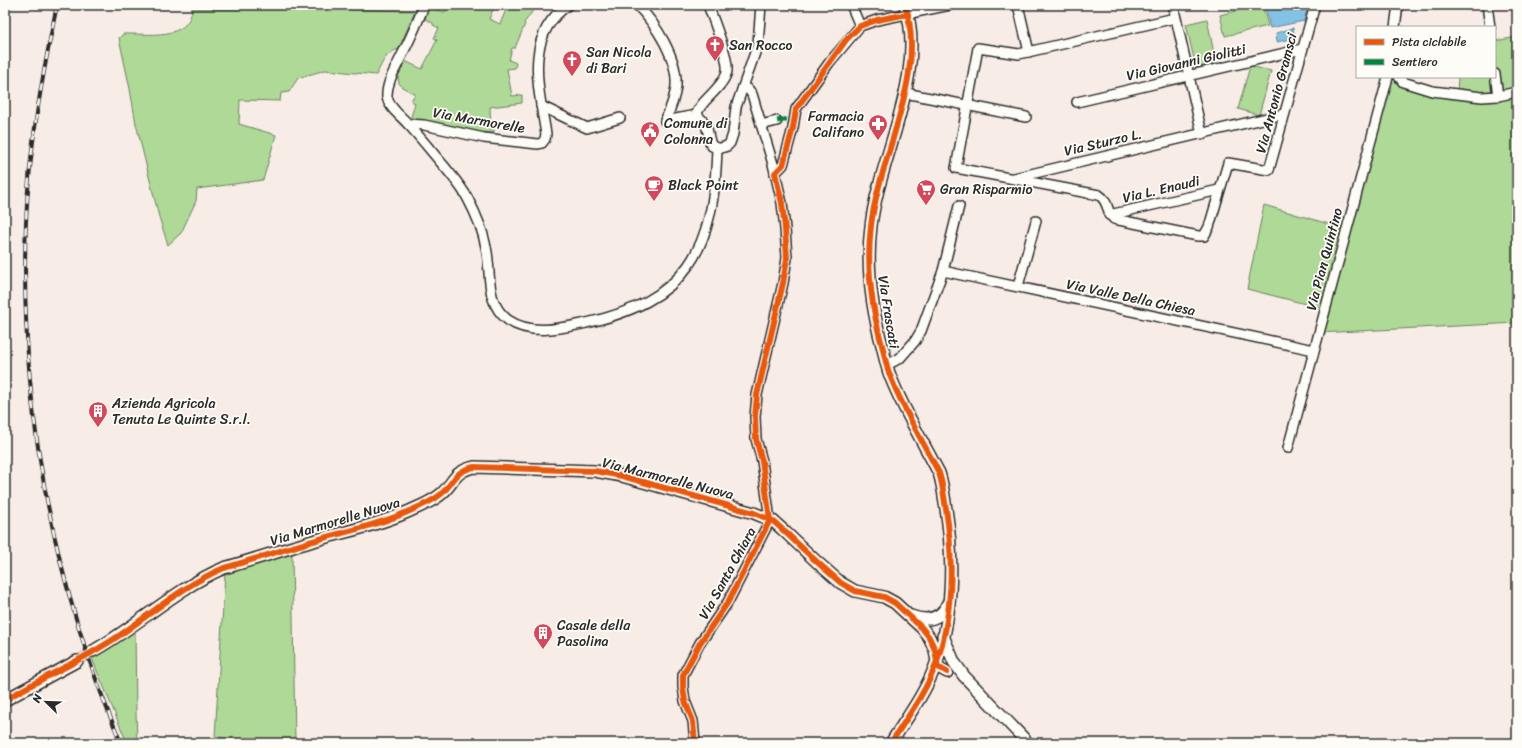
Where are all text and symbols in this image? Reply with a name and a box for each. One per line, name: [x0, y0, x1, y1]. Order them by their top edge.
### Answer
legend: [1356, 26, 1496, 78]
street label: Via Antonio Gramsci: [1248, 29, 1305, 156]
text: Pista ciclabile: [1392, 31, 1466, 53]
place label: San Rocco: [729, 33, 793, 58]
church icon: San Rocco: [704, 34, 726, 62]
street label: Via Giovanni Giolitti: [1124, 36, 1249, 88]
place label: San Nicola di Bari: [586, 40, 652, 81]
church icon: San Nicola di Bari: [561, 49, 583, 77]
text: Sentiero: [1392, 51, 1438, 73]
street label: Via Marmorelle: [431, 100, 527, 141]
place label: Farmacia Califano: [808, 104, 864, 145]
place label: Comune di Colonna: [664, 111, 728, 152]
pharmacy icon: Farmacia Califano: [867, 113, 889, 141]
public building icon: Comune di Colonna: [639, 120, 661, 148]
street label: Via Sturzo L.: [1062, 121, 1144, 164]
street label: Via L. Enaudi: [1120, 168, 1203, 210]
place label: Black Point: [668, 173, 739, 198]
cafe icon: Black Point: [643, 174, 665, 202]
place label: Gran Risparmio: [940, 177, 1033, 202]
supermarket icon: Gran Risparmio: [915, 178, 937, 206]
street label: Via Pian Quintino: [1299, 205, 1350, 313]
street label: Via Valle Della Chiesa: [1064, 272, 1198, 323]
street label: Via Frascati: [870, 274, 907, 352]
place label: Azienda Agricola Tenuta Le Quinte S.r.l.: [111, 391, 251, 432]
building icon: Azienda Agricola Tenuta Le Quinte S.r.l.: [87, 400, 109, 428]
street label: Via Marmorelle Nuova: [600, 450, 736, 507]
street label: Via Marmorelle Nuova: [267, 490, 403, 553]
street label: Via Santa Chiara: [692, 522, 763, 624]
place label: Casale della Pasolina: [557, 613, 631, 654]
building icon: Casale della Pasolina: [532, 622, 554, 650]
north arrow: [26, 682, 66, 722]
text: N: [27, 691, 48, 706]

